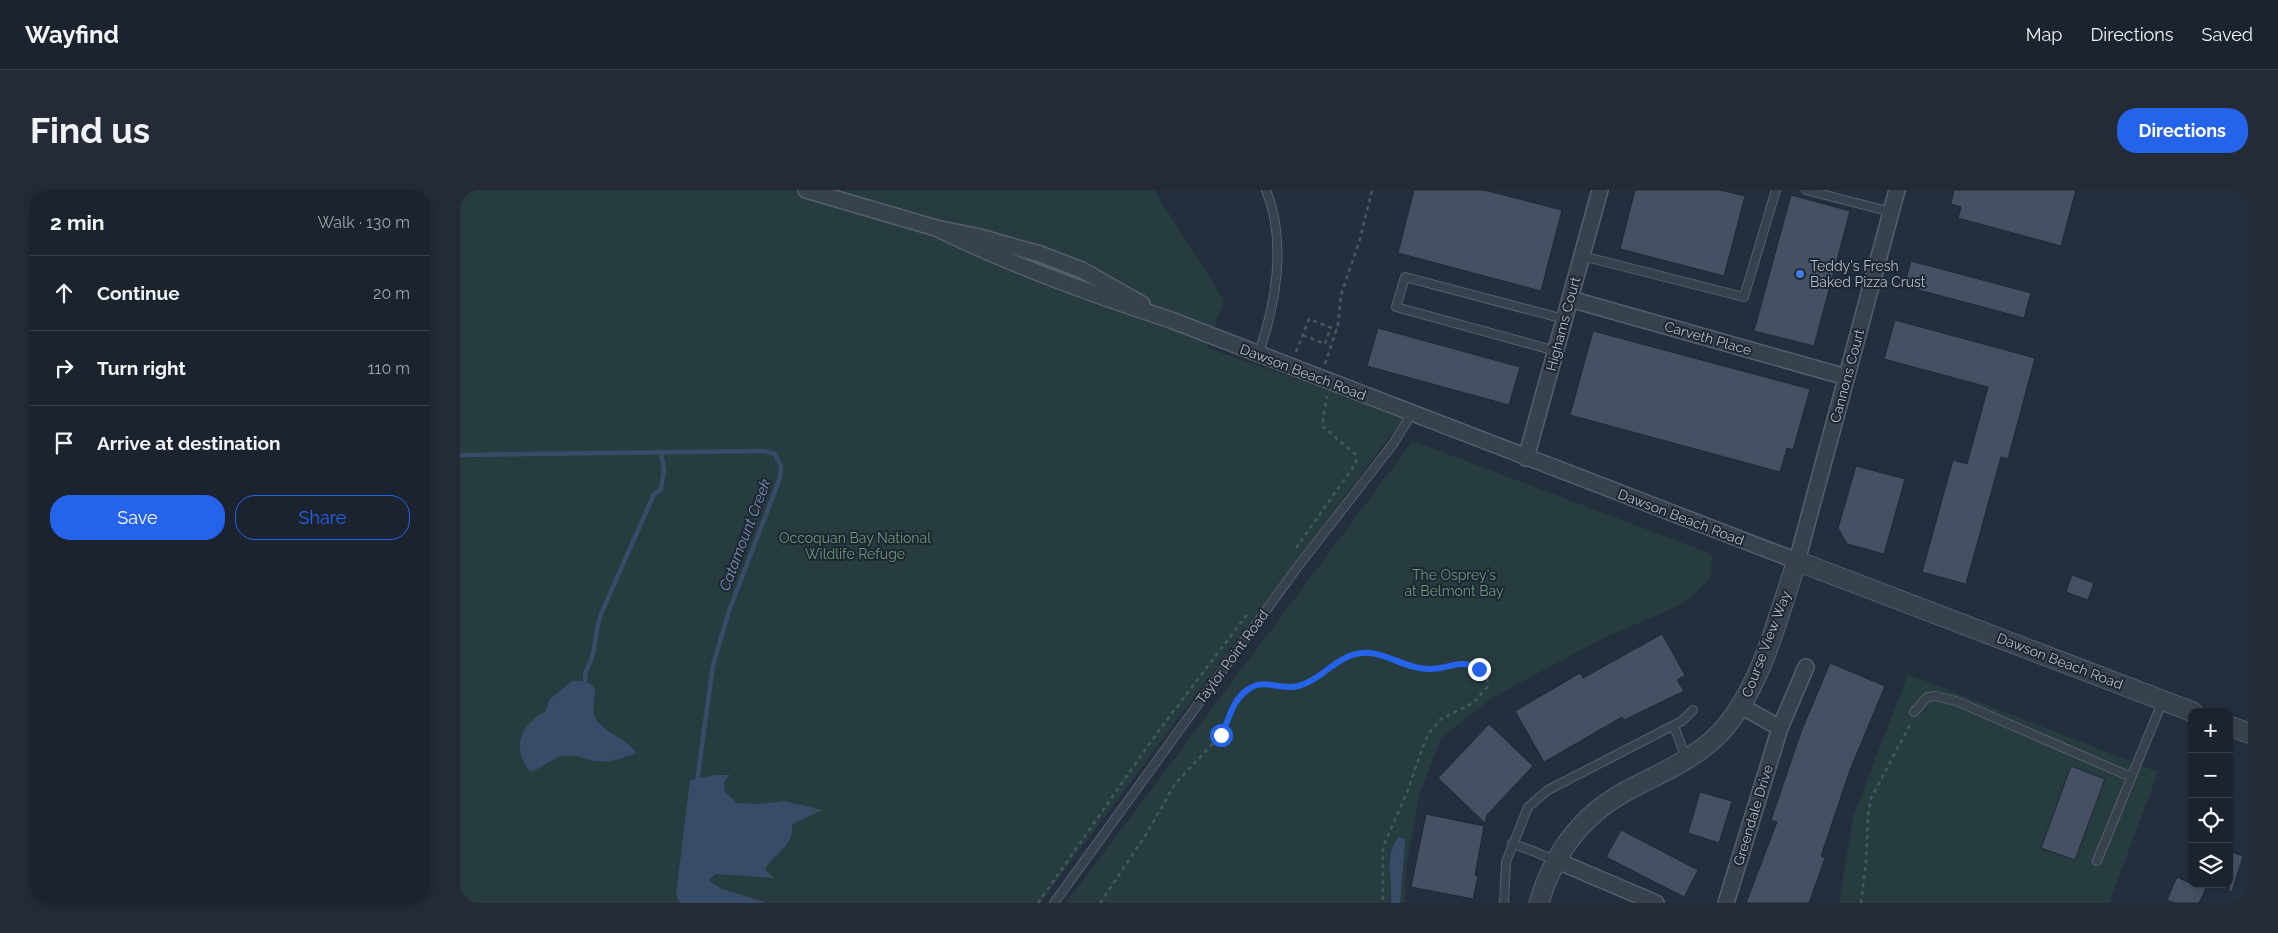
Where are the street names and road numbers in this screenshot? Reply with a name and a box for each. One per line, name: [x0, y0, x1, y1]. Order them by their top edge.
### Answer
street label: Highams Court: [1543, 275, 1583, 373]
street label: Carveth Place: [1663, 318, 1753, 358]
street label: Cannons Court: [1827, 327, 1867, 425]
street label: Dawson Beach Road: [1238, 341, 1368, 403]
street label: Dawson Beach Road: [1616, 486, 1746, 548]
street label: Course View Way: [1738, 588, 1794, 700]
street label: Taylor Point Road: [1193, 607, 1271, 707]
street label: Dawson Beach Road: [1995, 630, 2125, 692]
street label: Greendale Drive: [1730, 763, 1776, 867]

